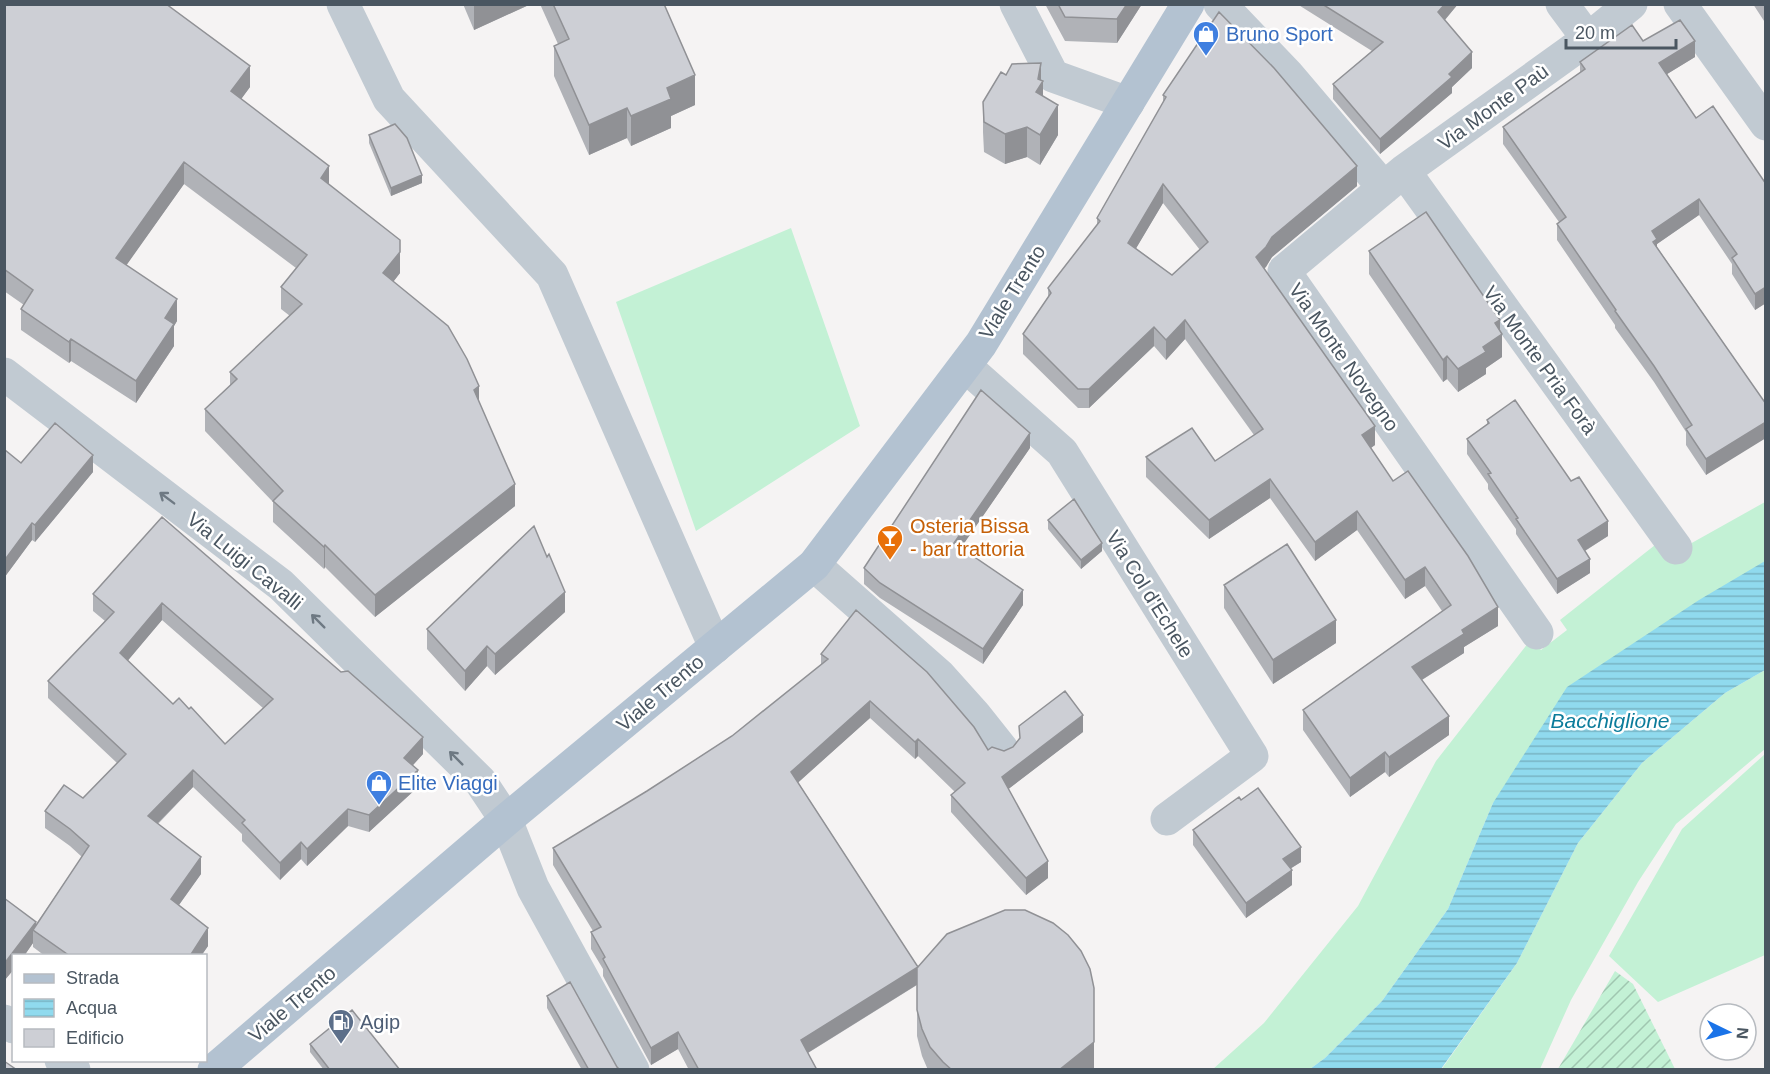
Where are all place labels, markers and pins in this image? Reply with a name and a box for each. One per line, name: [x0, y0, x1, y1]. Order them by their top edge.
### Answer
shop icon: Bruno Sport: [1191, 19, 1221, 57]
place label: Bruno Sport: [1226, 23, 1333, 45]
place label: Osteria Bissa - bar trattoria: [910, 515, 1030, 560]
bar icon: Osteria Bissa - bar trattoria: [875, 523, 905, 561]
shop icon: Elite Viaggi: [364, 768, 394, 806]
place label: Elite Viaggi: [398, 772, 498, 794]
fuel station icon: Agip: [326, 1007, 356, 1045]
place label: Agip: [360, 1011, 400, 1033]

